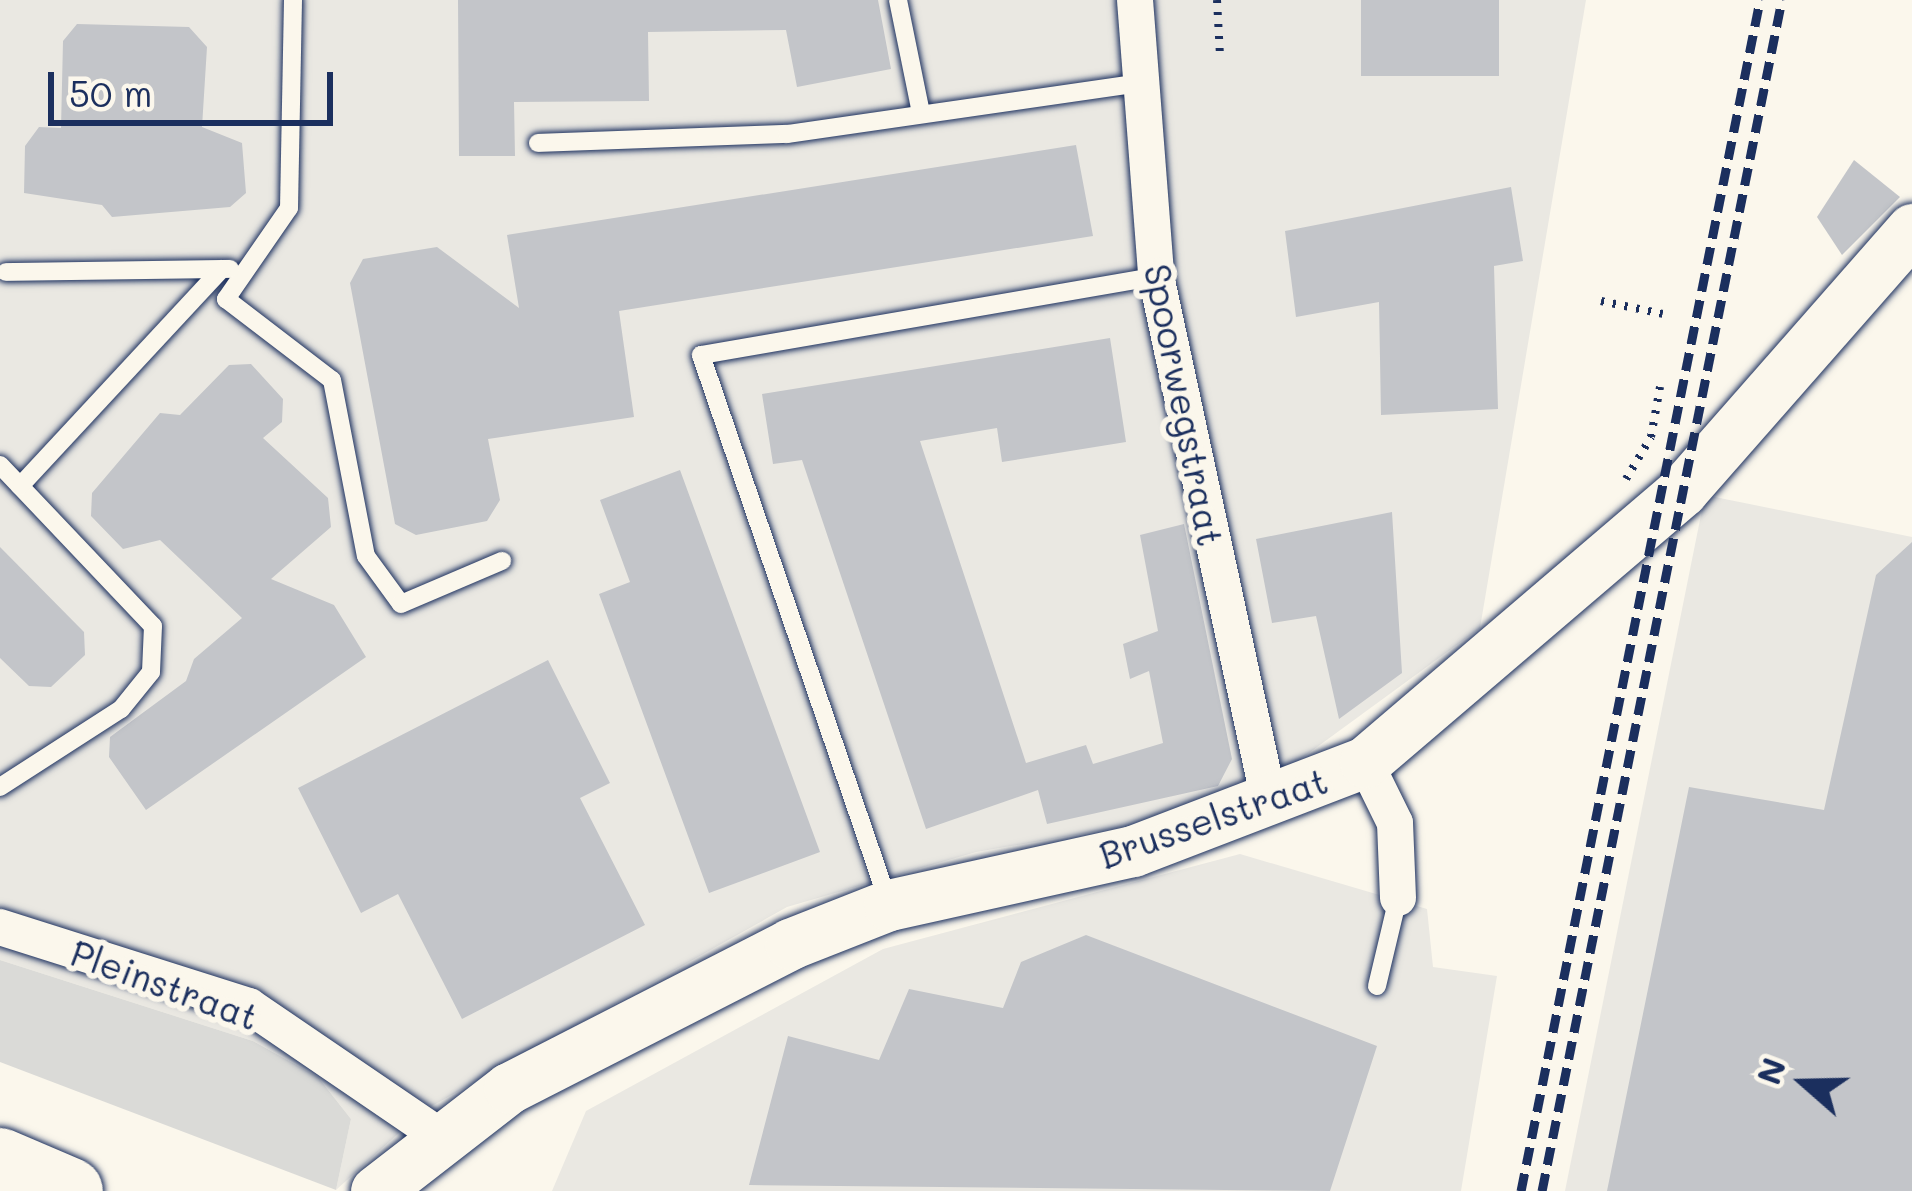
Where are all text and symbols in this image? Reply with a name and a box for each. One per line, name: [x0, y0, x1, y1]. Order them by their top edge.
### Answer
scale bar: [54, 48, 339, 122]
text: 50 m: [69, 69, 152, 116]
street label: Spoorwegstraat: [1136, 260, 1234, 550]
street label: Brusselstraat: [1093, 758, 1333, 876]
street label: Pleinstraat: [65, 930, 265, 1038]
north arrow: [1744, 1023, 1864, 1143]
text: N: [1745, 1051, 1794, 1090]

